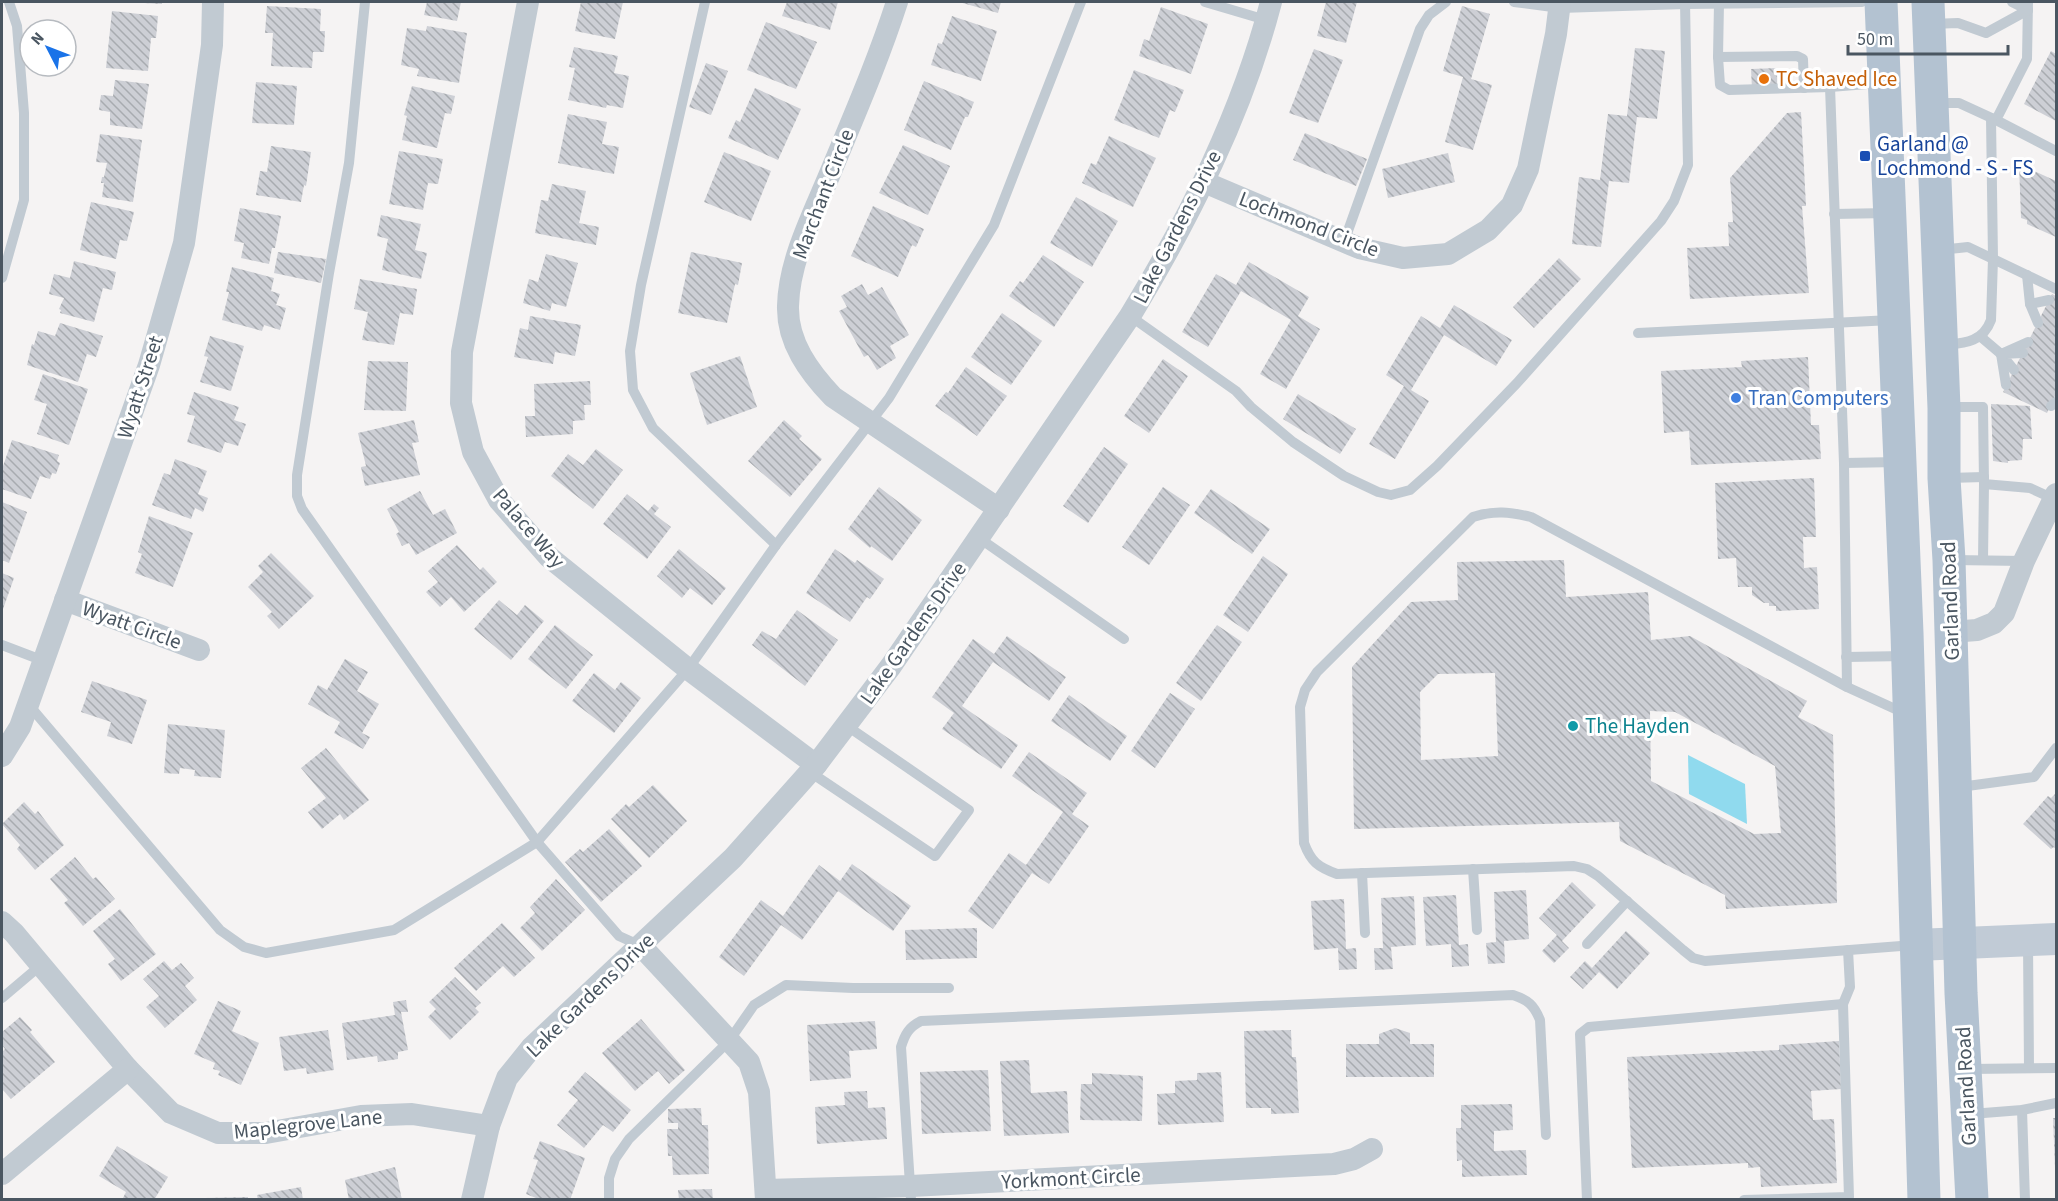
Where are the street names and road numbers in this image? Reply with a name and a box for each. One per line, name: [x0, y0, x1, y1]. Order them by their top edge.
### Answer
street label: Marchant Circle: [784, 125, 862, 263]
street label: Lake Gardens Drive: [1125, 145, 1229, 309]
street label: Lochmond Circle: [1235, 183, 1383, 265]
street label: Wyatt Street: [109, 332, 171, 442]
street label: Palace Way: [486, 481, 573, 575]
street label: Garland Road: [1933, 541, 1967, 661]
street label: Lake Gardens Drive: [853, 556, 973, 710]
street label: Wyatt Circle: [78, 593, 186, 657]
street label: Lake Gardens Drive: [519, 926, 661, 1064]
street label: Garland Road: [1948, 1026, 1984, 1146]
street label: Maplegrove Lane: [232, 1101, 384, 1147]
street label: Yorkmont Circle: [1000, 1159, 1141, 1197]

